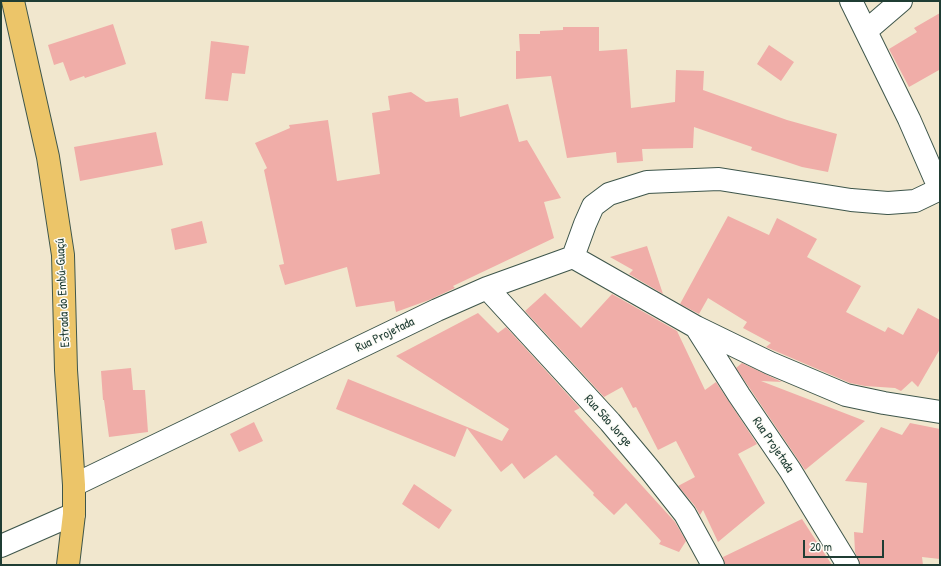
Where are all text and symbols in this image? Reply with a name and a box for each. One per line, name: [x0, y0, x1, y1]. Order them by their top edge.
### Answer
street label: Estrada do Embú-Guaçú: [52, 238, 74, 348]
street label: Rua Projetada: [353, 314, 417, 356]
street label: Rua São Jorge: [581, 392, 635, 450]
street label: Rua Projetada: [749, 414, 797, 476]
scale bar: [805, 532, 886, 558]
text: 20 m: [810, 538, 832, 555]

